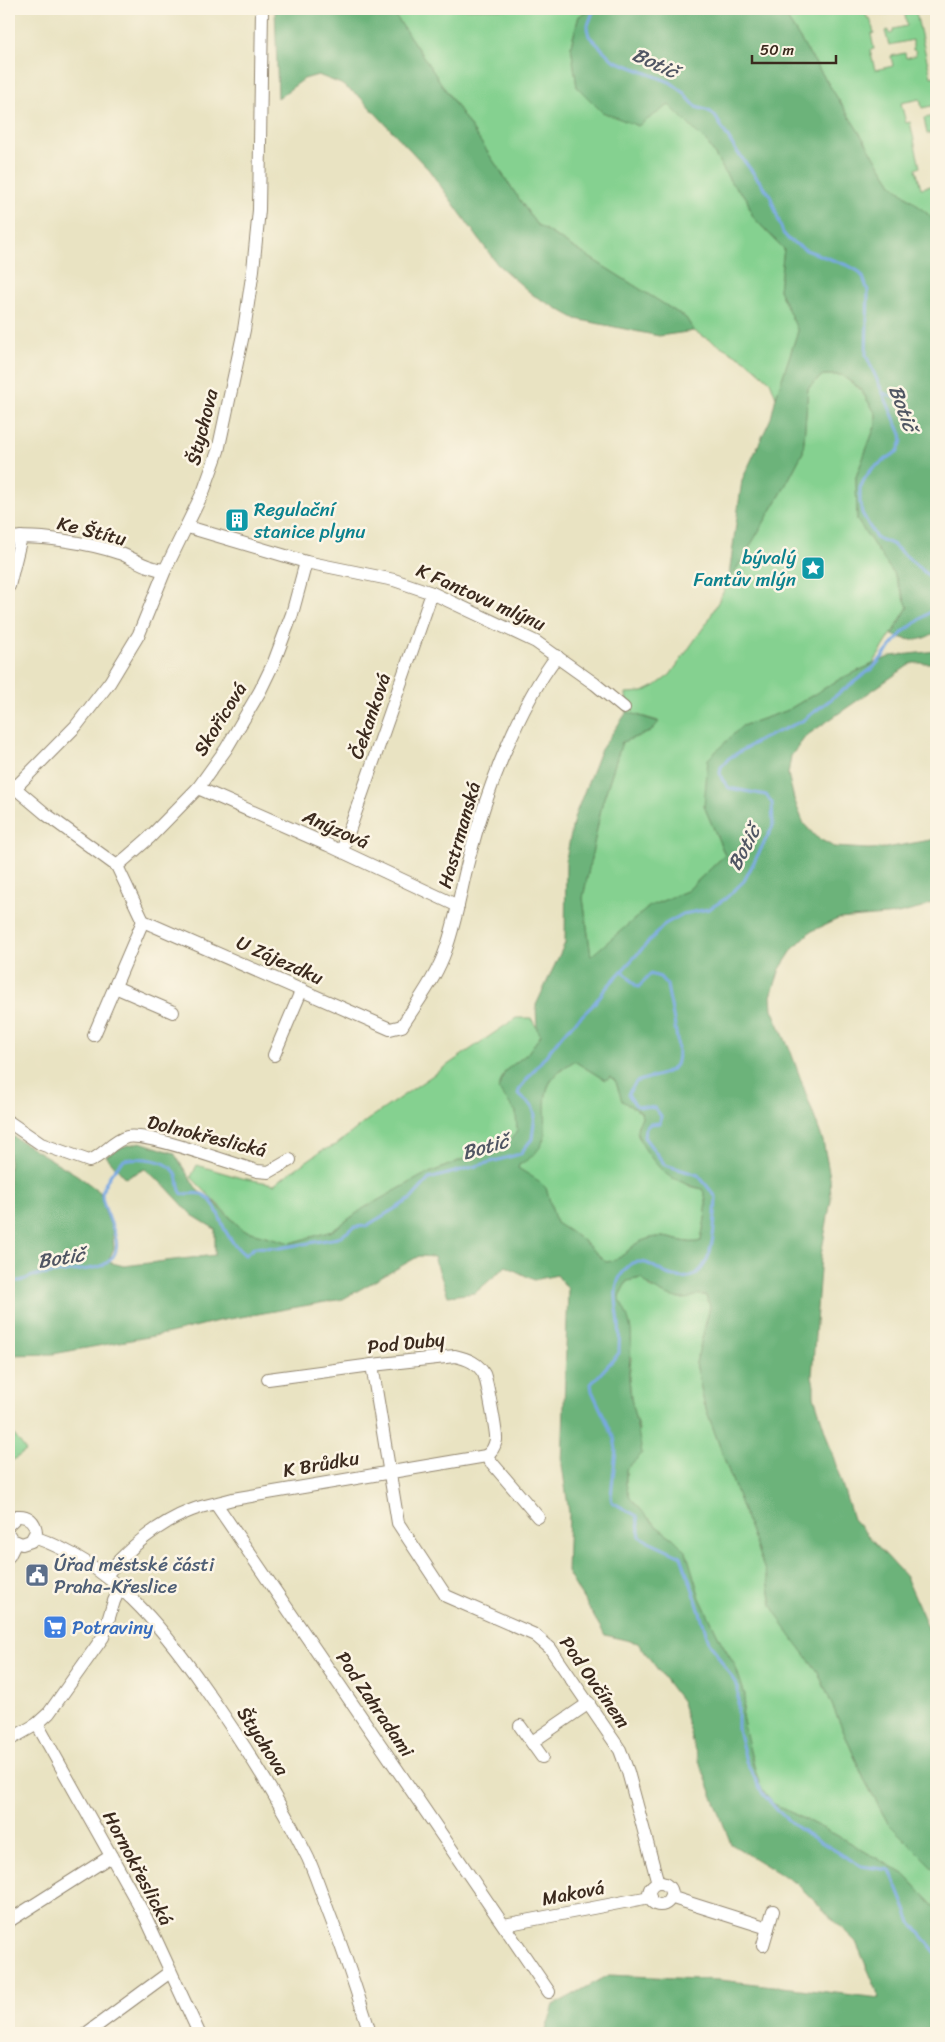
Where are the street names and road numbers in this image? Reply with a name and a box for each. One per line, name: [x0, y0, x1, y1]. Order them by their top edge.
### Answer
street label: Štychova: [177, 385, 228, 469]
street label: Ke Štítu: [54, 506, 130, 556]
street label: K Fantovu mlýnu: [411, 554, 551, 640]
street label: Čekanková: [340, 668, 400, 764]
street label: Skořicová: [184, 675, 256, 763]
street label: Hastrmanská: [428, 777, 490, 892]
street label: Anýzová: [297, 799, 375, 858]
street label: U Zájezdku: [231, 926, 329, 994]
street label: Dolnokřeslická: [144, 1105, 271, 1167]
street label: Pod Duby: [366, 1323, 447, 1363]
street label: K Brůdku: [280, 1441, 362, 1487]
street label: Pod Ovčínem: [551, 1629, 639, 1735]
street label: Pod Zahradami: [327, 1644, 423, 1765]
street label: Štychova: [228, 1699, 298, 1783]
street label: Hornokřeslická: [94, 1804, 182, 1932]
street label: Maková: [539, 1871, 608, 1915]

